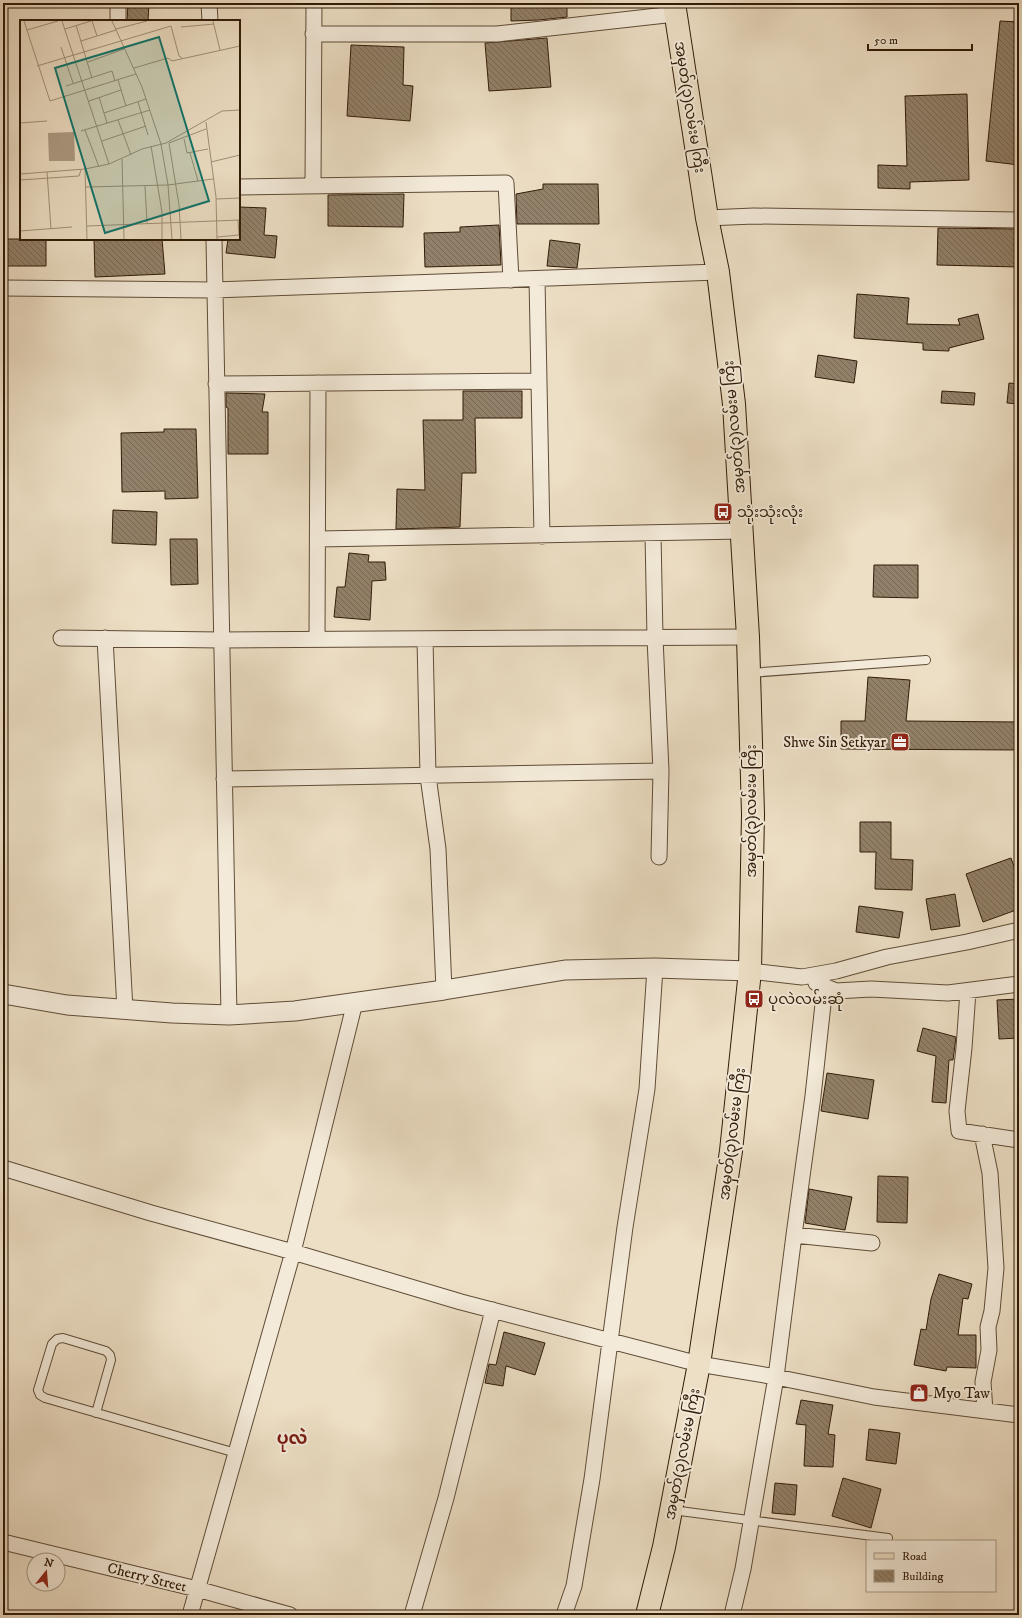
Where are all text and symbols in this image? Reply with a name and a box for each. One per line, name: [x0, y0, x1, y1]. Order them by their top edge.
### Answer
inset map: [20, 20, 240, 240]
scale bar: [868, 26, 972, 52]
text: 50 m: [874, 33, 898, 48]
street label: အမှတ်(၃)လမ်းမ ကြီး: [668, 40, 710, 175]
street label: အမှတ်(၃)လမ်းမ ကြီး: [718, 360, 752, 494]
bus stop icon: သုံးသုံးလုံး: [712, 501, 734, 523]
place label: သုံးသုံးလုံး: [737, 503, 803, 524]
office icon: Shwe Sin Setkyar: [889, 731, 911, 753]
place label: Shwe Sin Setkyar: [783, 733, 886, 752]
street label: အမှတ်(၃)လမ်းမ ကြီး: [741, 744, 763, 878]
bus stop icon: ပုလဲလမ်းဆုံ: [743, 988, 765, 1010]
place label: ပုလဲလမ်းဆုံ: [768, 989, 844, 1011]
street label: အမှတ်(၃)လမ်းမ ကြီး: [714, 1067, 752, 1202]
shop icon: Myo Taw: [908, 1382, 930, 1404]
place label: Myo Taw: [933, 1384, 990, 1403]
street label: အမှတ်(၃)လမ်းမ ကြီး: [659, 1387, 707, 1522]
district label: ပုလဲ: [277, 1427, 307, 1452]
legend: [866, 1540, 996, 1592]
text: Road: [902, 1549, 927, 1564]
north arrow: [26, 1552, 66, 1592]
text: N: [42, 1555, 55, 1571]
street label: Cherry Street: [105, 1558, 189, 1597]
text: Building: [902, 1569, 943, 1584]

